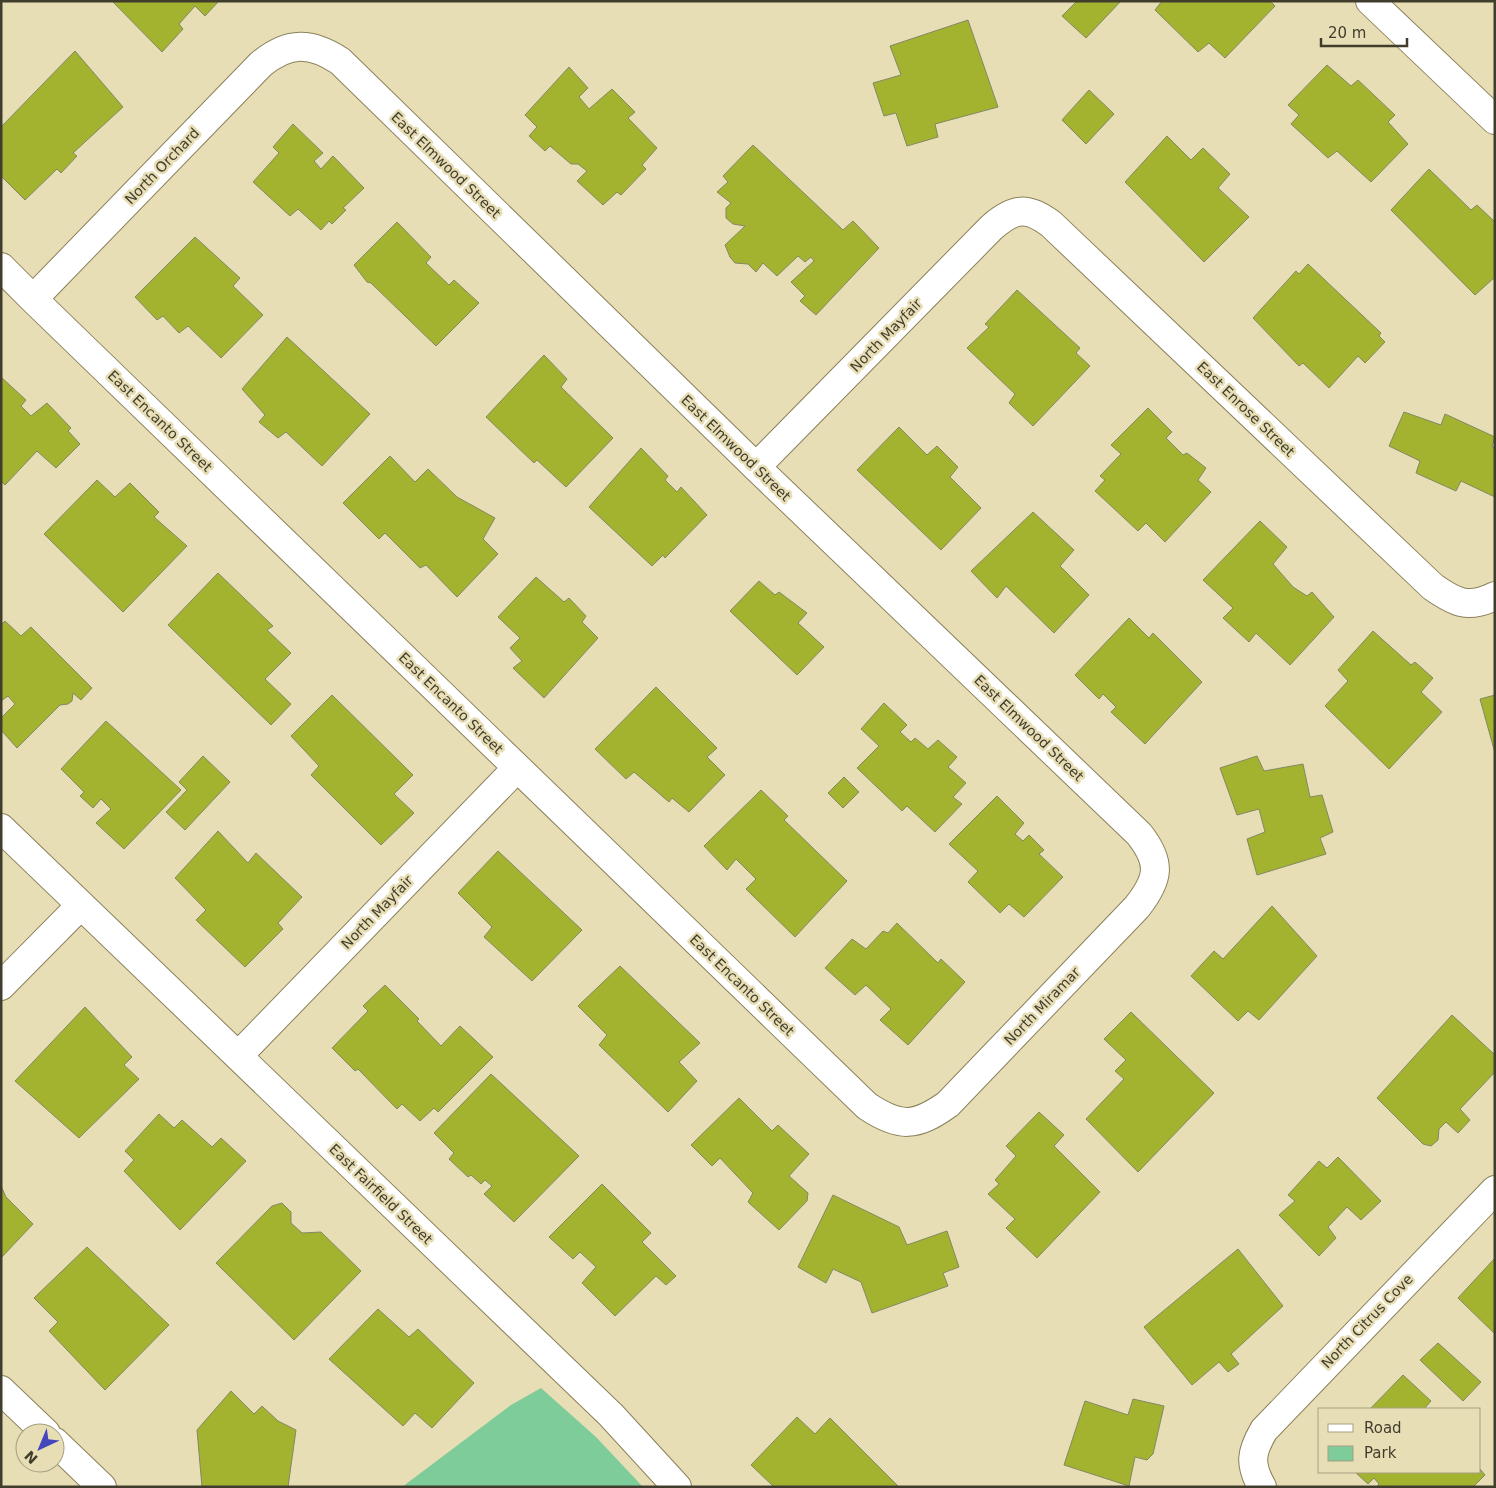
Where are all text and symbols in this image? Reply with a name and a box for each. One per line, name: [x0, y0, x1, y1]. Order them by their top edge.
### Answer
scale bar: [1321, 15, 1407, 47]
text: 20 m: [1328, 24, 1366, 42]
street label: East Elmwood Street: [388, 109, 504, 222]
street label: North Orchard: [122, 125, 202, 207]
street label: North Mayfair: [847, 295, 925, 375]
street label: East Enrose Street: [1194, 358, 1298, 460]
street label: East Encanto Street: [105, 367, 216, 475]
street label: East Elmwood Street: [678, 392, 794, 505]
street label: East Encanto Street: [396, 649, 507, 757]
street label: East Elmwood Street: [971, 672, 1087, 785]
street label: North Mayfair: [338, 872, 416, 952]
street label: East Encanto Street: [687, 931, 798, 1039]
street label: North Miramar: [1001, 964, 1083, 1048]
street label: East Fairfield Street: [326, 1141, 436, 1248]
street label: North Citrus Cove: [1318, 1271, 1416, 1371]
legend: [1318, 1408, 1481, 1473]
text: Road: [1364, 1419, 1402, 1437]
north arrow: [15, 1423, 65, 1473]
text: Park: [1364, 1444, 1397, 1462]
text: N: [21, 1448, 41, 1467]

